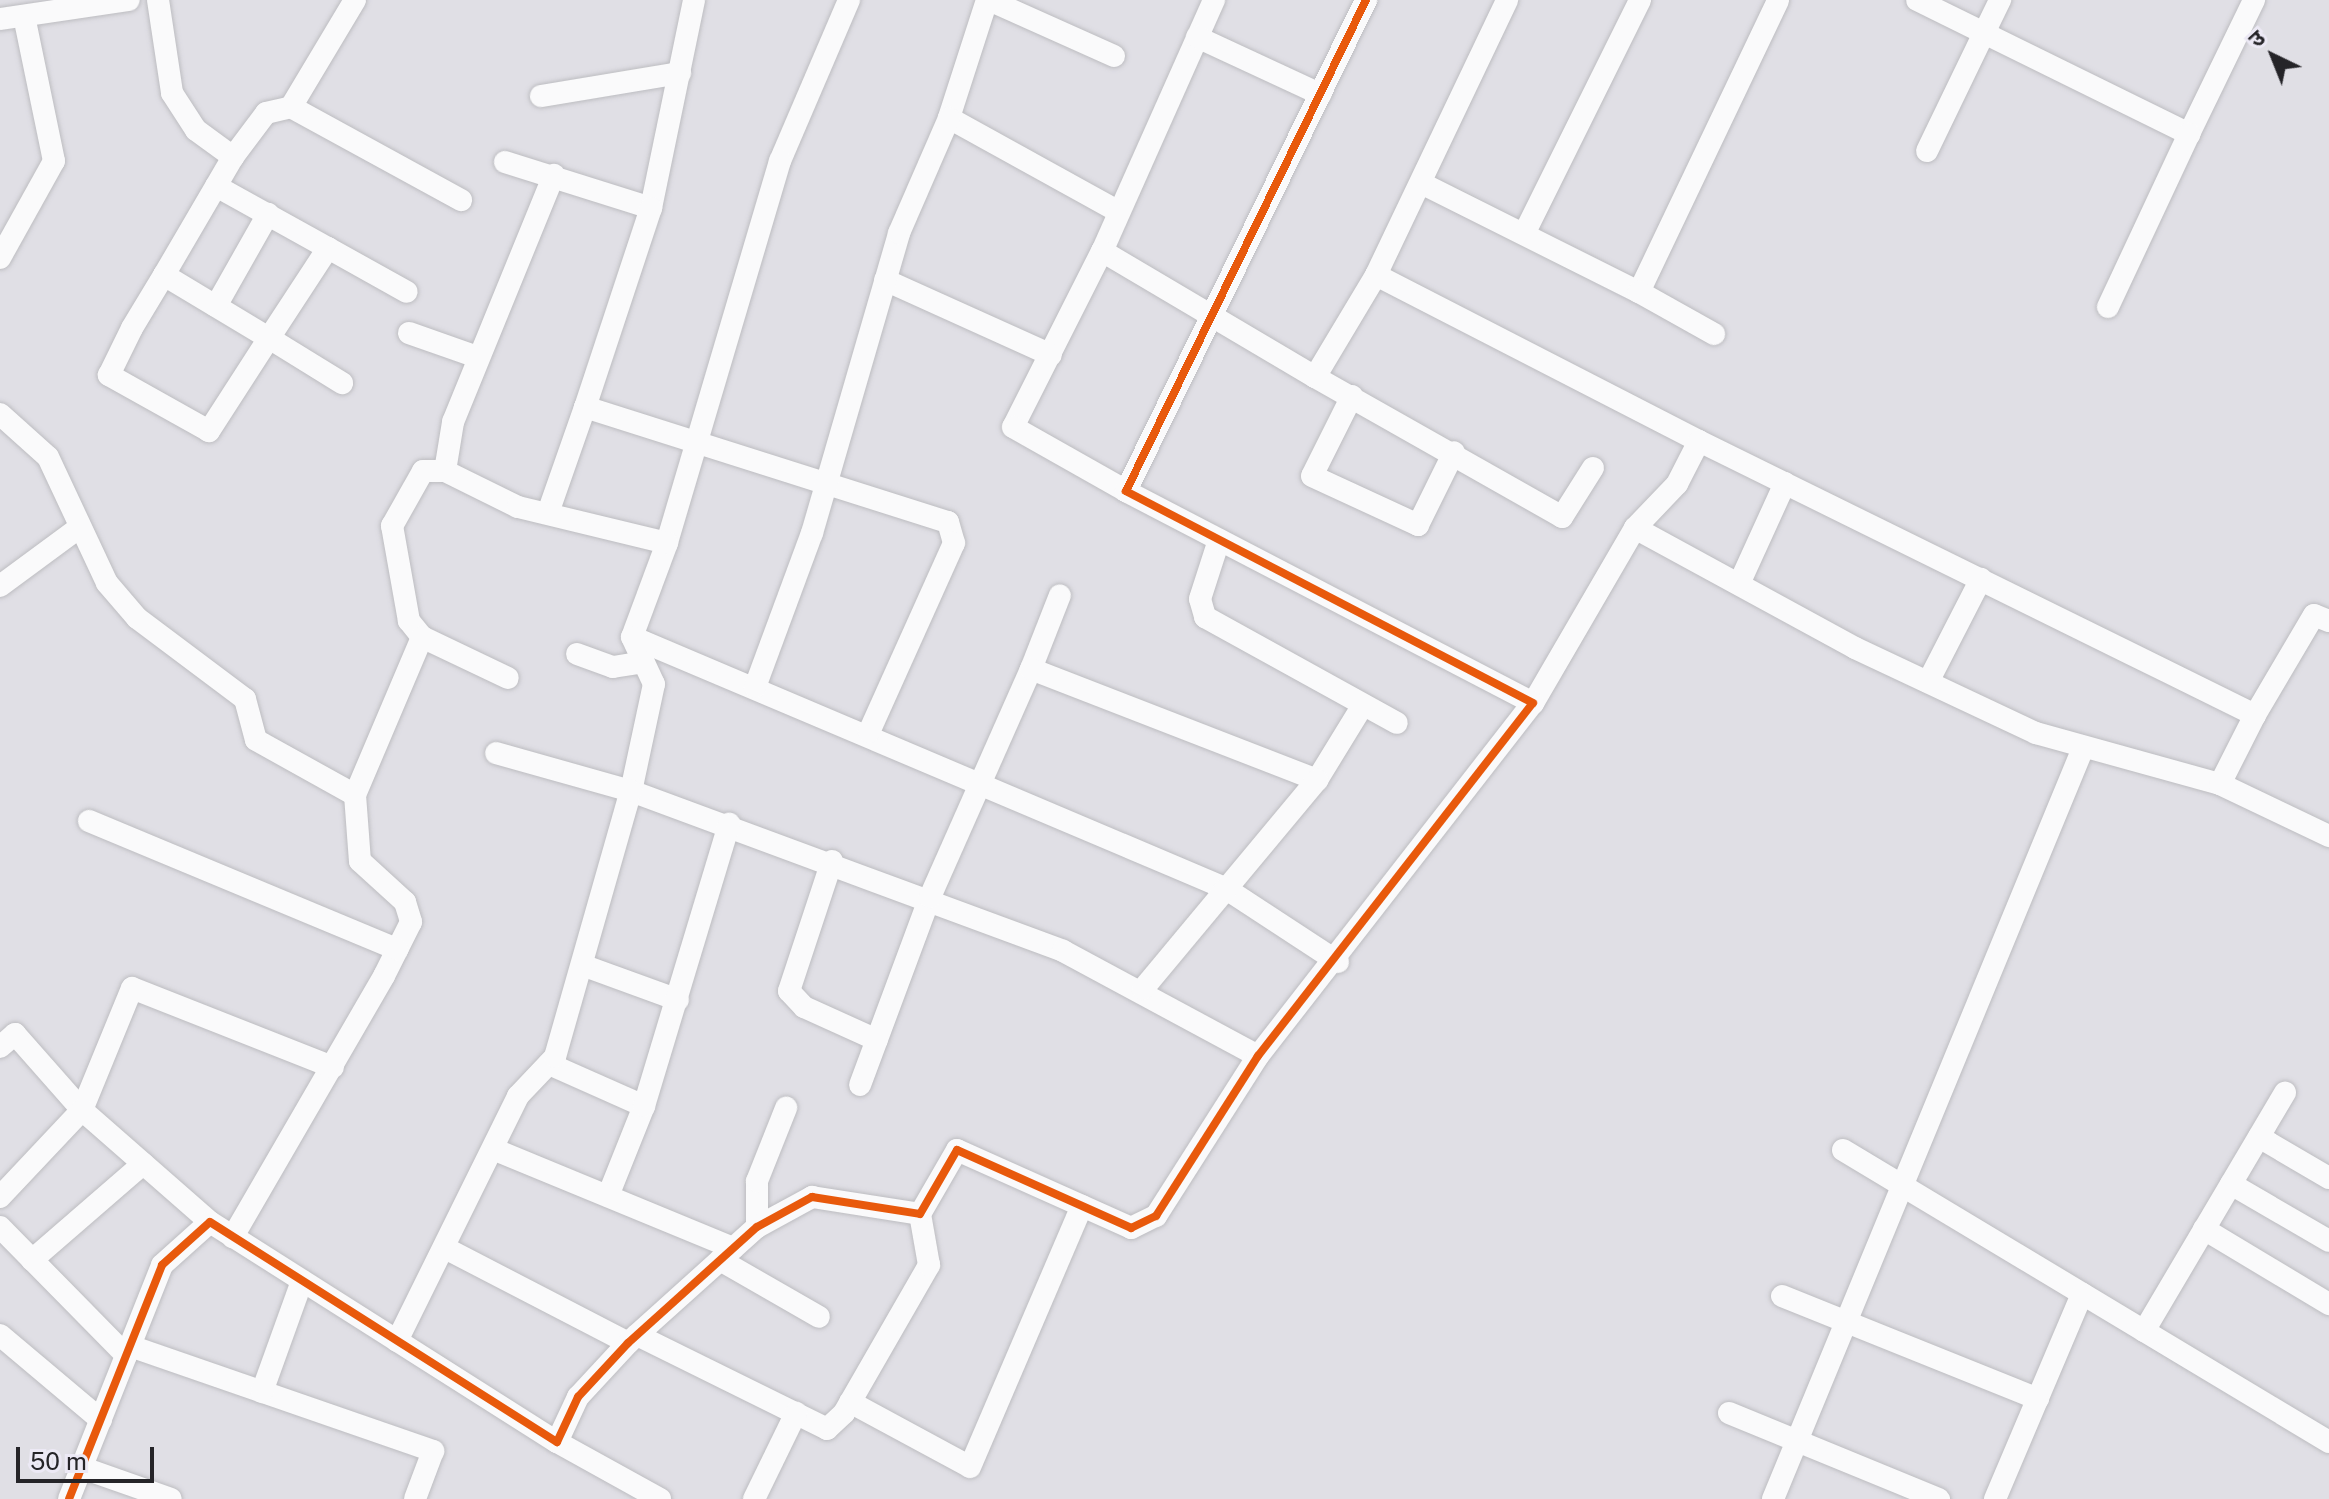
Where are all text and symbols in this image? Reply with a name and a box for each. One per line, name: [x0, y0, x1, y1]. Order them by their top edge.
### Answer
north arrow: [2233, 16, 2313, 96]
text: उ: [2243, 25, 2270, 52]
scale bar: [20, 1431, 158, 1481]
text: 50 m: [30, 1447, 87, 1475]

